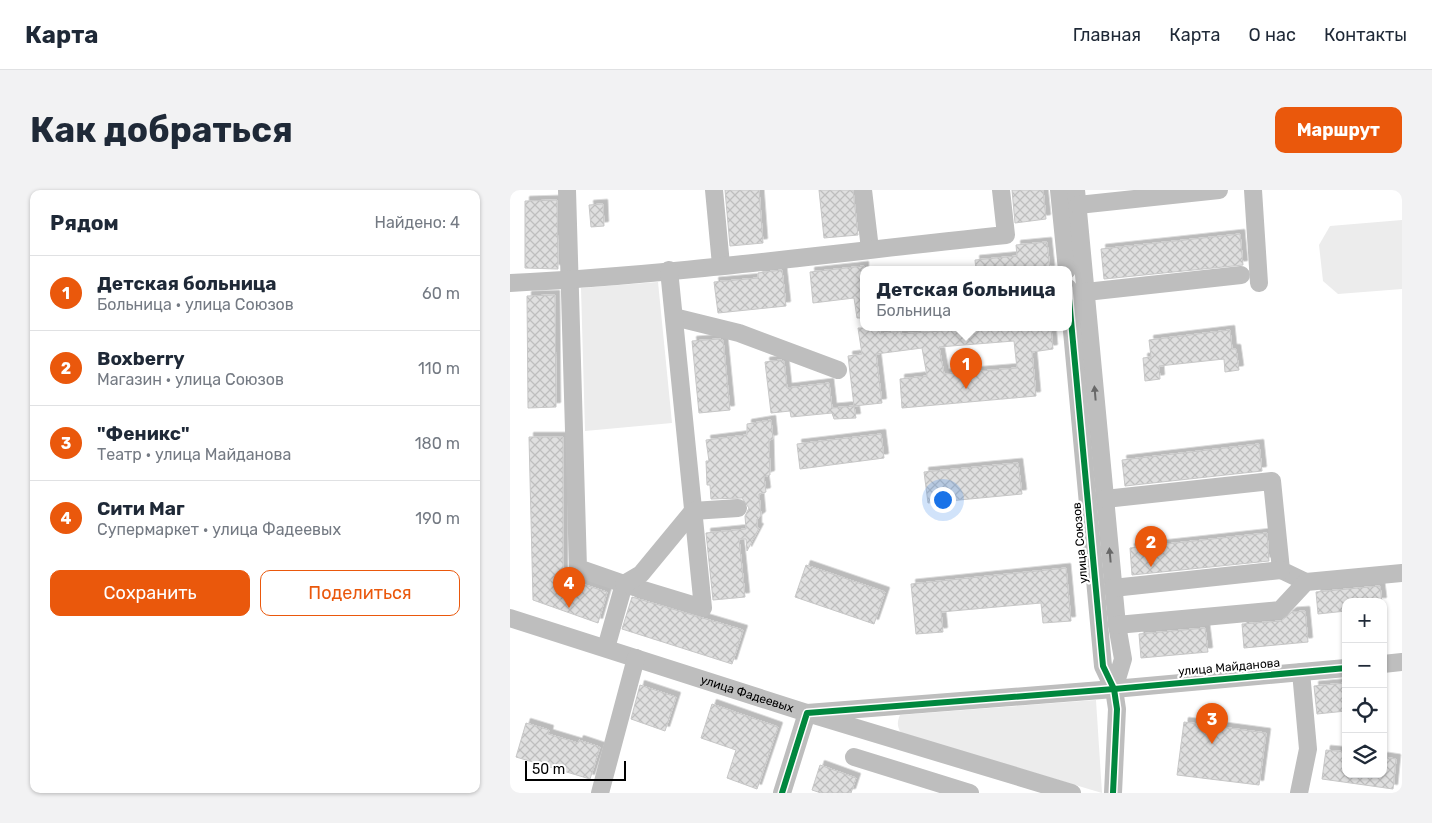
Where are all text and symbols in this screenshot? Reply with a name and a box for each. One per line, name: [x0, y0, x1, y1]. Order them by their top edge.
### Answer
text: Карта: [25, 21, 98, 49]
text: Главная: [1073, 24, 1141, 46]
text: Карта: [1169, 24, 1221, 46]
text: О нас: [1249, 24, 1296, 46]
text: Контакты: [1324, 24, 1407, 46]
button: Маршрут: [1275, 107, 1402, 153]
text: Как добраться: [30, 109, 293, 151]
text: Рядом: [50, 210, 119, 235]
text: Найдено: 4: [375, 213, 460, 232]
popup: [860, 266, 1072, 331]
text: Детская больница: [97, 272, 277, 295]
text: Детская больница: [876, 278, 1056, 301]
text: 1: [62, 284, 70, 303]
text: 60 m: [422, 284, 460, 303]
text: Больница · улица Союзов: [97, 295, 294, 314]
text: Больница: [876, 301, 951, 320]
text: Boxberry: [97, 347, 185, 370]
pin: 1: [950, 348, 982, 389]
text: 2: [61, 359, 71, 378]
text: 110 m: [418, 359, 460, 378]
text: Магазин · улица Союзов: [97, 370, 284, 389]
one-way arrow: [1091, 385, 1099, 401]
text: "Феникс": [97, 422, 190, 445]
text: 3: [61, 434, 71, 453]
text: 180 m: [415, 434, 460, 453]
text: Театр · улица Майданова: [97, 445, 291, 464]
your location: [930, 487, 956, 513]
text: Сити Маг: [97, 497, 185, 520]
street label: улица Союзов: [1069, 501, 1091, 584]
text: 4: [61, 509, 71, 528]
text: 190 m: [415, 509, 460, 528]
text: Супермаркет · улица Фадеевых: [97, 520, 341, 539]
pin: 2: [1135, 526, 1167, 567]
one-way arrow: [1106, 547, 1114, 563]
pin: 4: [553, 567, 585, 608]
button: Сохранить: [50, 570, 250, 616]
button: Поделиться: [260, 570, 460, 616]
map controls: [1342, 598, 1387, 778]
button: +: [1342, 598, 1387, 643]
button: −: [1342, 643, 1387, 688]
street label: улица Майданова: [1177, 656, 1281, 678]
street label: улица Фадеевых: [699, 672, 796, 715]
button: locate: [1342, 688, 1387, 733]
pin: 3: [1196, 703, 1228, 744]
button: layers: [1342, 733, 1387, 778]
scale bar: [525, 758, 626, 781]
text: 50 m: [532, 761, 565, 778]

